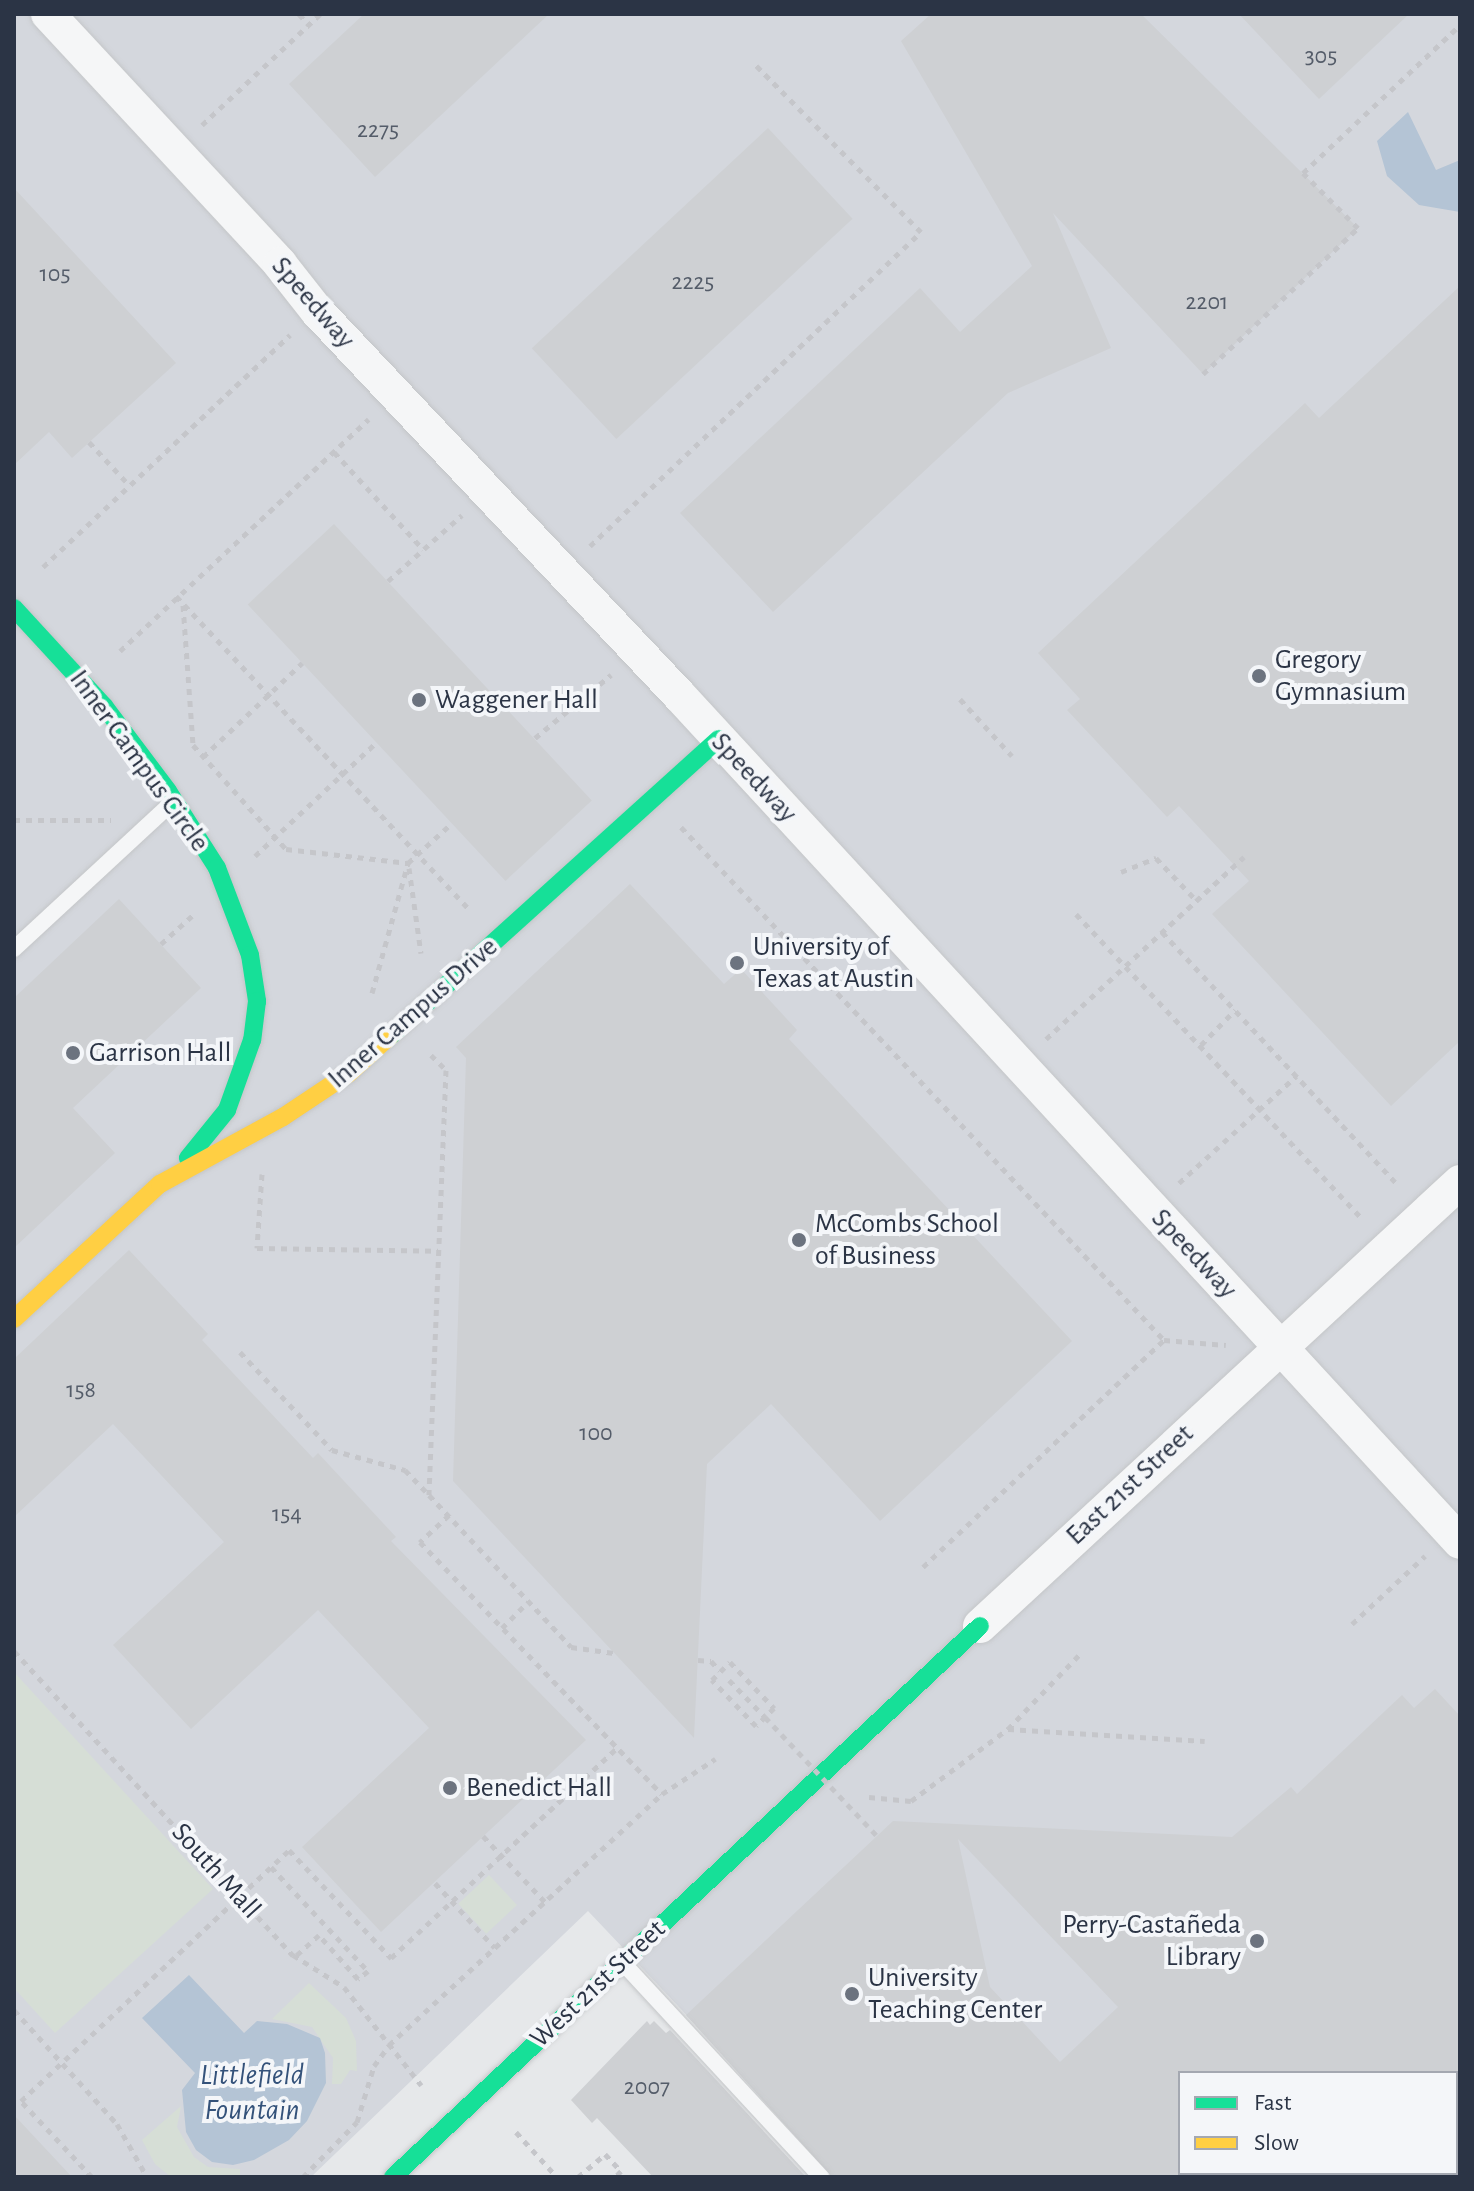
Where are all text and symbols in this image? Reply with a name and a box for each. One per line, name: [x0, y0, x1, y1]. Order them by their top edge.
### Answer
house number: 305: [1305, 43, 1337, 71]
house number: 2275: [357, 117, 399, 145]
street label: Speedway: [264, 250, 362, 356]
house number: 105: [40, 261, 70, 289]
house number: 2225: [672, 269, 714, 297]
house number: 2201: [1186, 289, 1228, 317]
place label: Gregory Gymnasium: [1275, 643, 1406, 709]
street label: Inner Campus Circle: [62, 664, 216, 858]
marker: Gregory Gymnasium: [1250, 667, 1268, 685]
place label: Waggener Hall: [435, 683, 598, 717]
marker: Waggener Hall: [410, 691, 428, 709]
street label: Speedway: [704, 726, 804, 830]
street label: Inner Campus Drive: [321, 930, 505, 1096]
place label: University of Texas at Austin: [753, 930, 914, 996]
marker: University of Texas at Austin: [728, 954, 746, 972]
place label: Garrison Hall: [89, 1036, 231, 1070]
marker: Garrison Hall: [64, 1044, 82, 1062]
street label: Speedway: [1144, 1202, 1244, 1306]
place label: McCombs School of Business: [815, 1207, 999, 1273]
marker: McCombs School of Business: [790, 1231, 808, 1249]
house number: 158: [66, 1377, 96, 1405]
street label: East 21st Street: [1059, 1417, 1201, 1553]
house number: 100: [579, 1420, 613, 1448]
house number: 154: [272, 1501, 302, 1529]
place label: Benedict Hall: [466, 1771, 612, 1805]
marker: Benedict Hall: [441, 1779, 459, 1797]
street label: South Mall: [164, 1816, 268, 1926]
place label: Perry-Castañeda Library: [1062, 1908, 1241, 1974]
street label: West 21st Street: [523, 1913, 673, 2055]
marker: Perry-Castañeda Library: [1248, 1932, 1266, 1950]
place label: University Teaching Center: [868, 1961, 1042, 2027]
marker: University Teaching Center: [843, 1985, 861, 2003]
water label: Littlefield Fountain: [200, 2057, 304, 2128]
legend: [1178, 2071, 1458, 2175]
house number: 2007: [624, 2074, 670, 2102]
text: Fast: [1254, 2091, 1291, 2115]
text: Slow: [1254, 2131, 1299, 2155]

